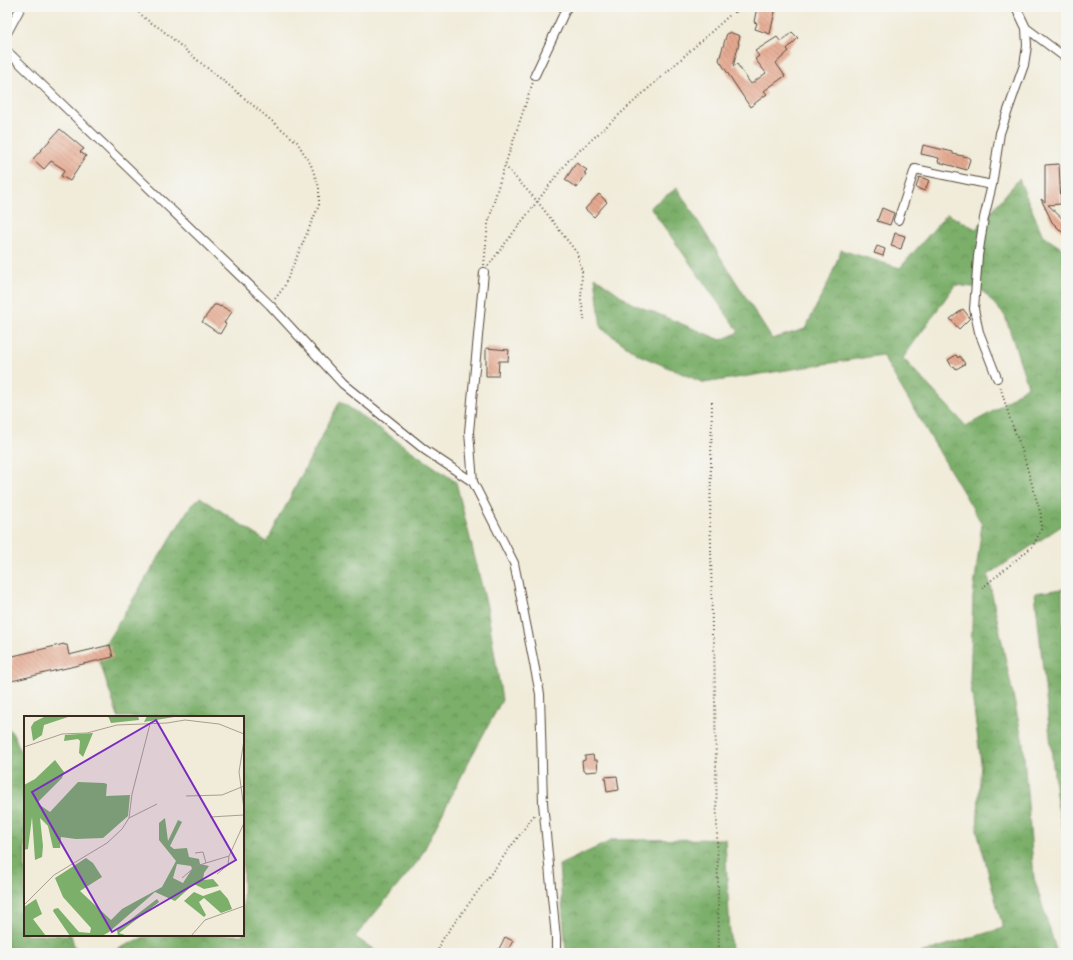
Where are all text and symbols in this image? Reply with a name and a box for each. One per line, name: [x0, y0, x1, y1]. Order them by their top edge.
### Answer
inset map: [24, 716, 244, 936]

